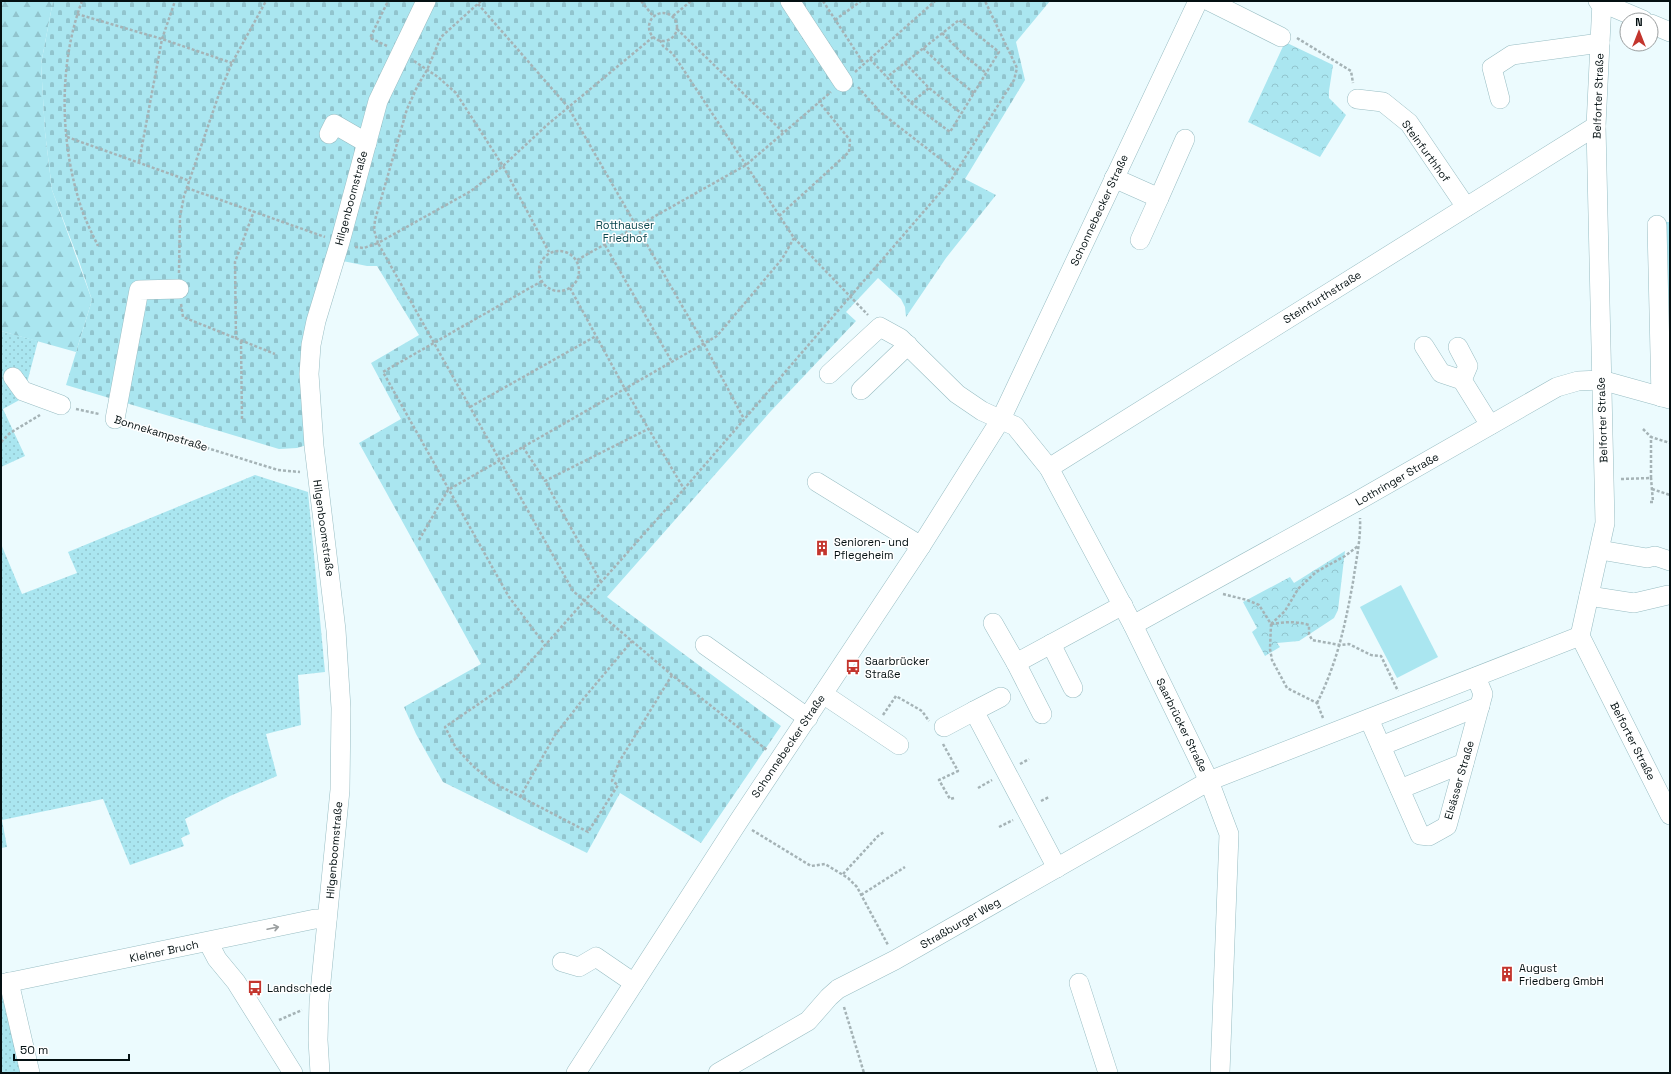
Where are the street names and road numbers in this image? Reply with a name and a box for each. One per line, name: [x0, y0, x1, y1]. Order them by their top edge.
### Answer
street label: Belforter Straße: [1590, 53, 1606, 139]
street label: Steinfurthhof: [1399, 117, 1453, 185]
street label: Hilgenboomstraße: [332, 149, 370, 247]
street label: Schonnebecker Straße: [1067, 152, 1131, 268]
street label: Steinfurthstraße: [1280, 267, 1364, 327]
street label: Belforter Straße: [1594, 377, 1610, 463]
street label: Bonnekampstraße: [112, 412, 210, 454]
street label: Lothringer Straße: [1353, 449, 1441, 509]
street label: Hilgenboomstraße: [310, 479, 338, 577]
street label: Saarbrücker Straße: [1153, 676, 1211, 774]
street label: Schonnebecker Straße: [748, 692, 828, 800]
street label: Belforter Straße: [1607, 700, 1659, 782]
street label: Elsässer Straße: [1441, 739, 1477, 821]
street label: Hilgenboomstraße: [323, 801, 345, 899]
street label: Straßburger Weg: [917, 894, 1003, 952]
street label: Kleiner Bruch: [128, 937, 200, 965]

